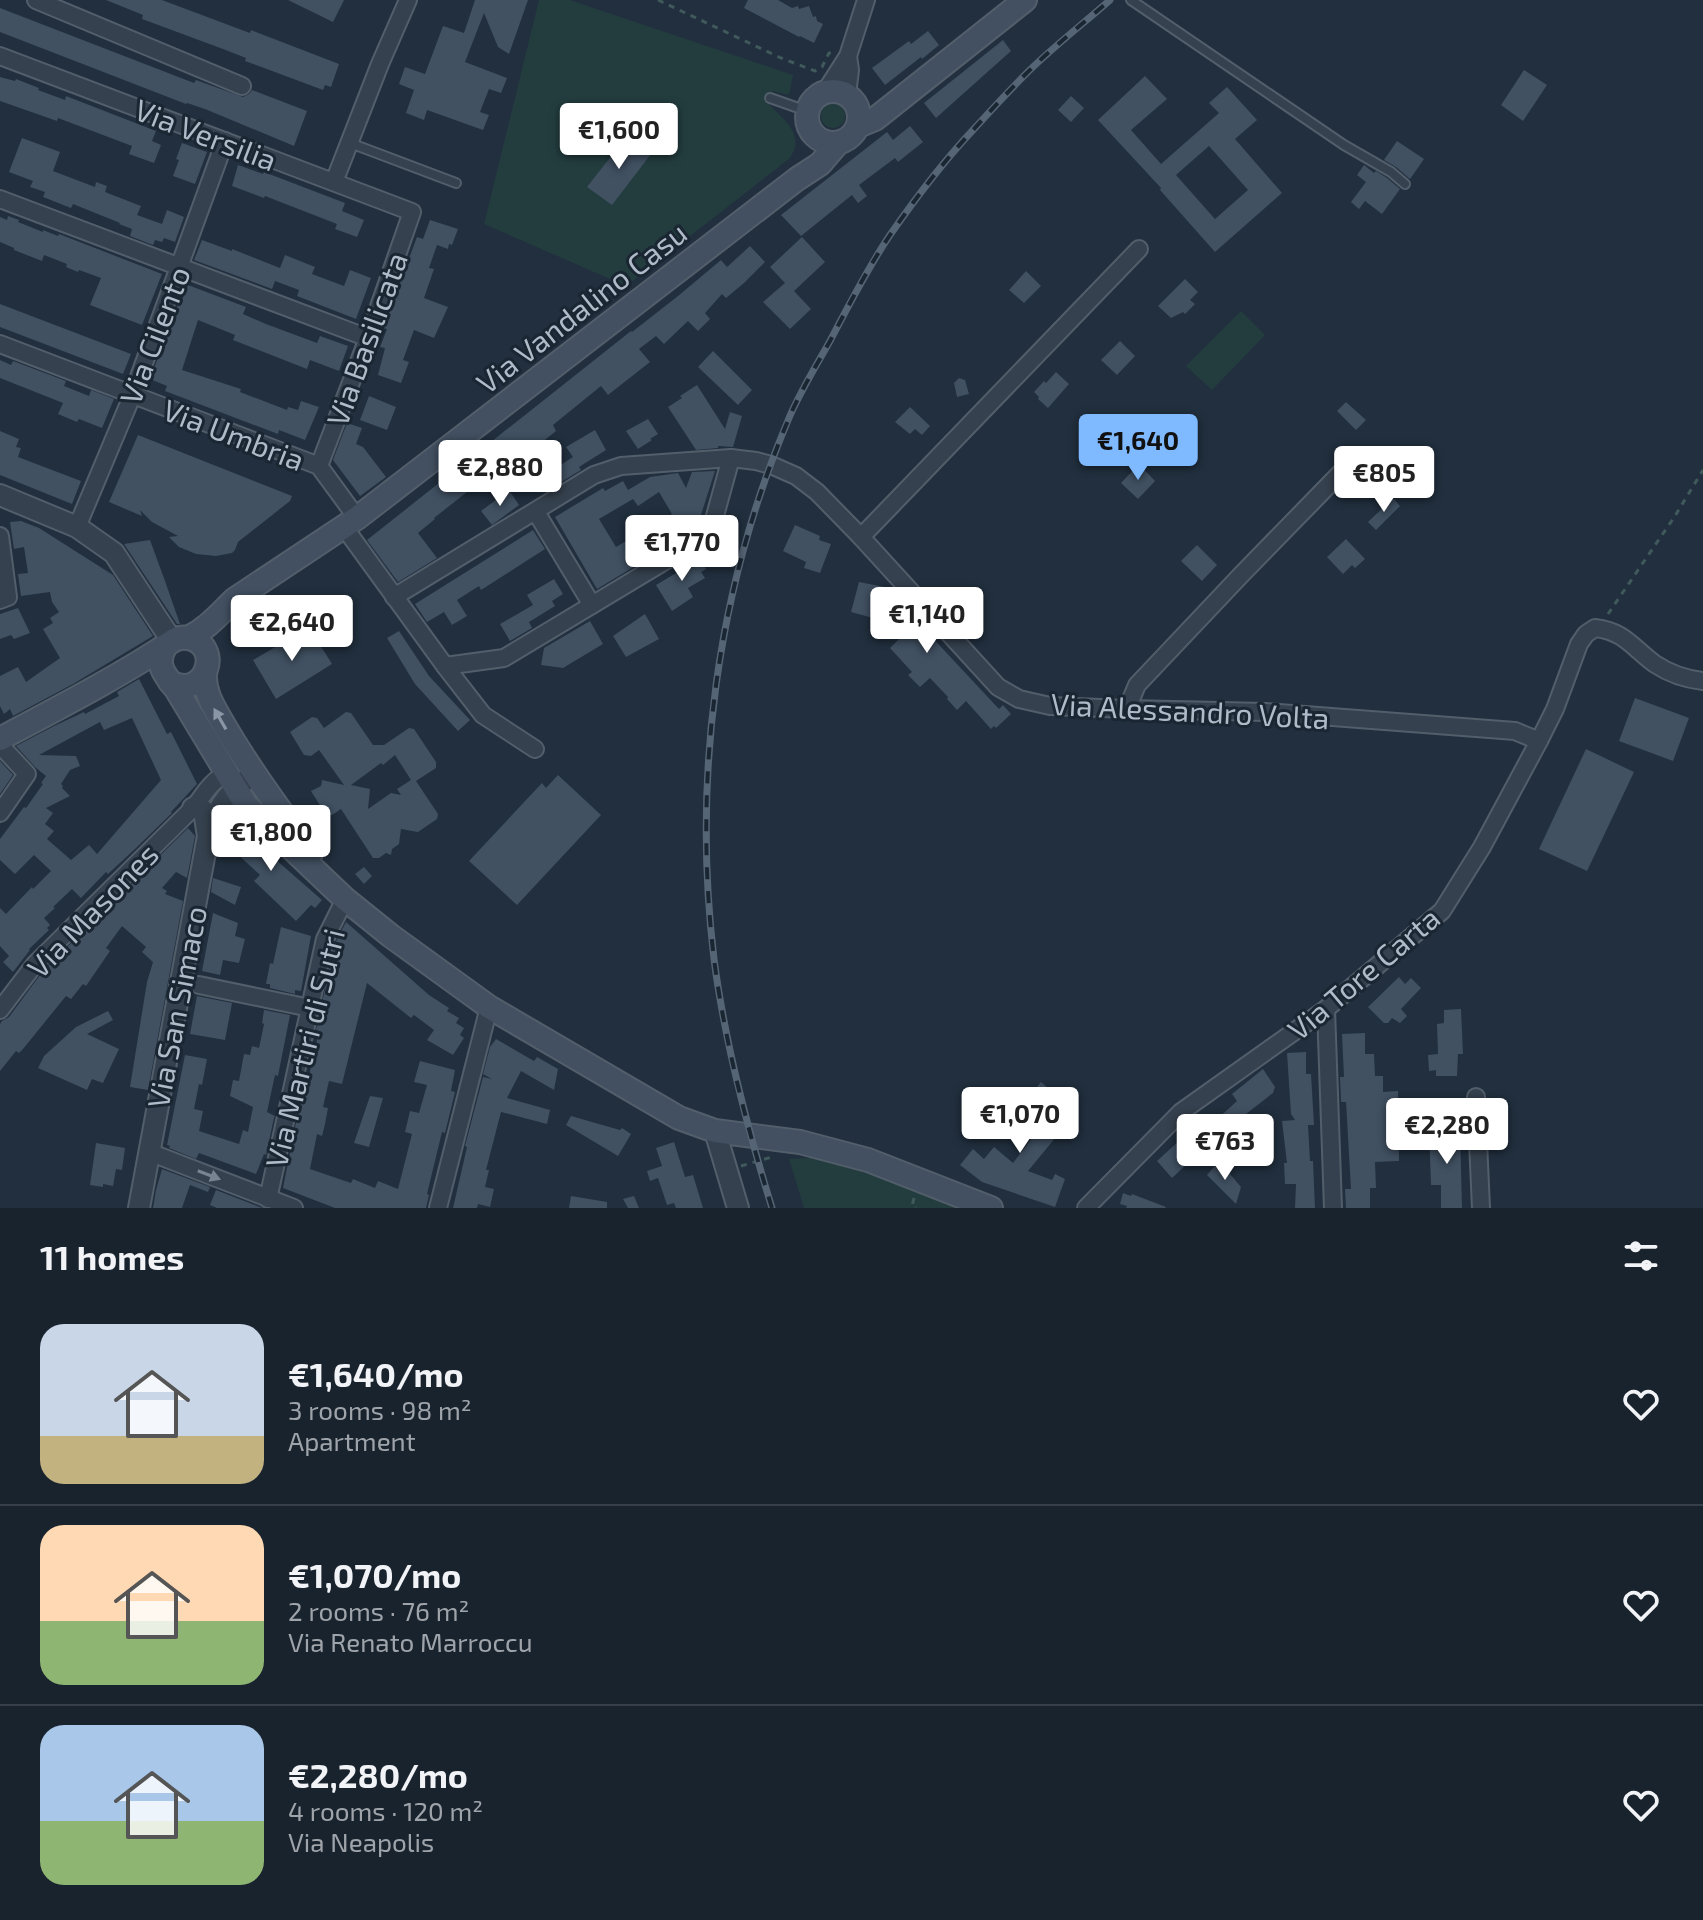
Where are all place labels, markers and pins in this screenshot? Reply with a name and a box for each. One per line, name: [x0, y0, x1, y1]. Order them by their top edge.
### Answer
pin: €1,600: [554, 103, 684, 171]
pin: €1,640: [1073, 414, 1203, 482]
pin: €2,880: [435, 440, 565, 508]
pin: €805: [1337, 446, 1431, 514]
pin: €1,770: [617, 515, 747, 583]
pin: €1,140: [862, 587, 992, 655]
pin: €2,640: [227, 595, 357, 663]
pin: €1,800: [206, 805, 336, 873]
pin: €1,070: [955, 1087, 1085, 1155]
pin: €2,280: [1382, 1098, 1512, 1166]
pin: €763: [1178, 1114, 1272, 1182]

